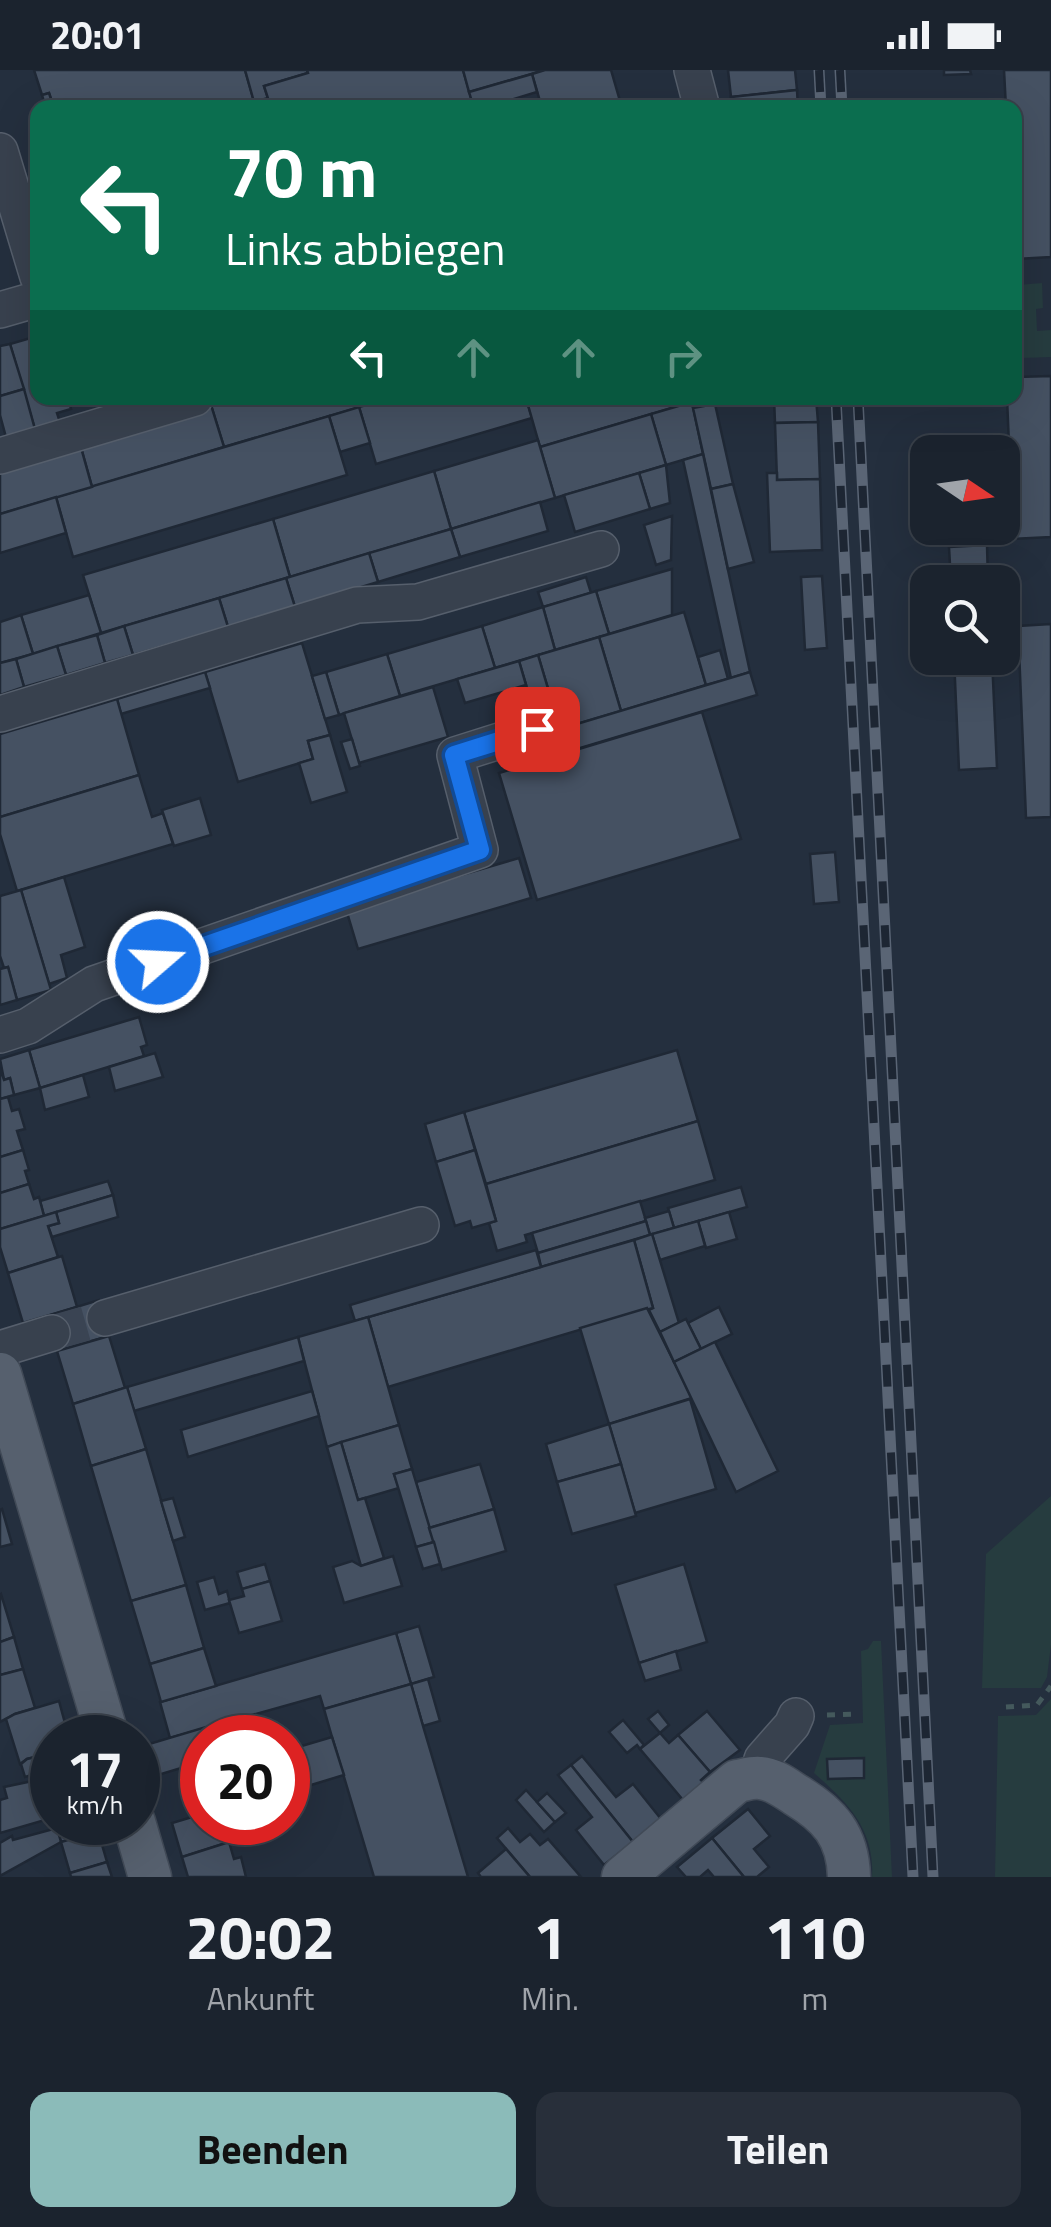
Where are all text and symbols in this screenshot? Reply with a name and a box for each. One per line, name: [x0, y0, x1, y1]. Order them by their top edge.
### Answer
text: 20:01: [50, 6, 145, 64]
text: 70 m: [225, 118, 378, 224]
icon: left: [60, 140, 190, 270]
text: Links abbiegen: [225, 214, 505, 282]
icon: left: [341, 330, 396, 385]
icon: ahead: [446, 330, 501, 385]
icon: ahead: [551, 330, 606, 385]
icon: right: [656, 330, 711, 385]
north arrow: [910, 435, 1020, 545]
map controls: [910, 435, 1020, 675]
button: search: [910, 565, 1020, 675]
pin: [495, 687, 580, 772]
icon: arrive: [510, 702, 565, 757]
position arrow: [106, 910, 210, 1014]
speed limit sign: 20: [180, 1715, 310, 1845]
text: 17: [67, 1730, 123, 1806]
text: km/h: [67, 1786, 123, 1824]
text: 20:02: [186, 1891, 335, 1982]
text: 1: [533, 1891, 567, 1982]
text: 110: [765, 1891, 865, 1982]
text: Ankunft: [207, 1974, 314, 2022]
text: Min.: [521, 1974, 579, 2022]
text: m: [802, 1974, 828, 2022]
button: Beenden: [30, 2092, 516, 2207]
button: Teilen: [536, 2092, 1021, 2207]

